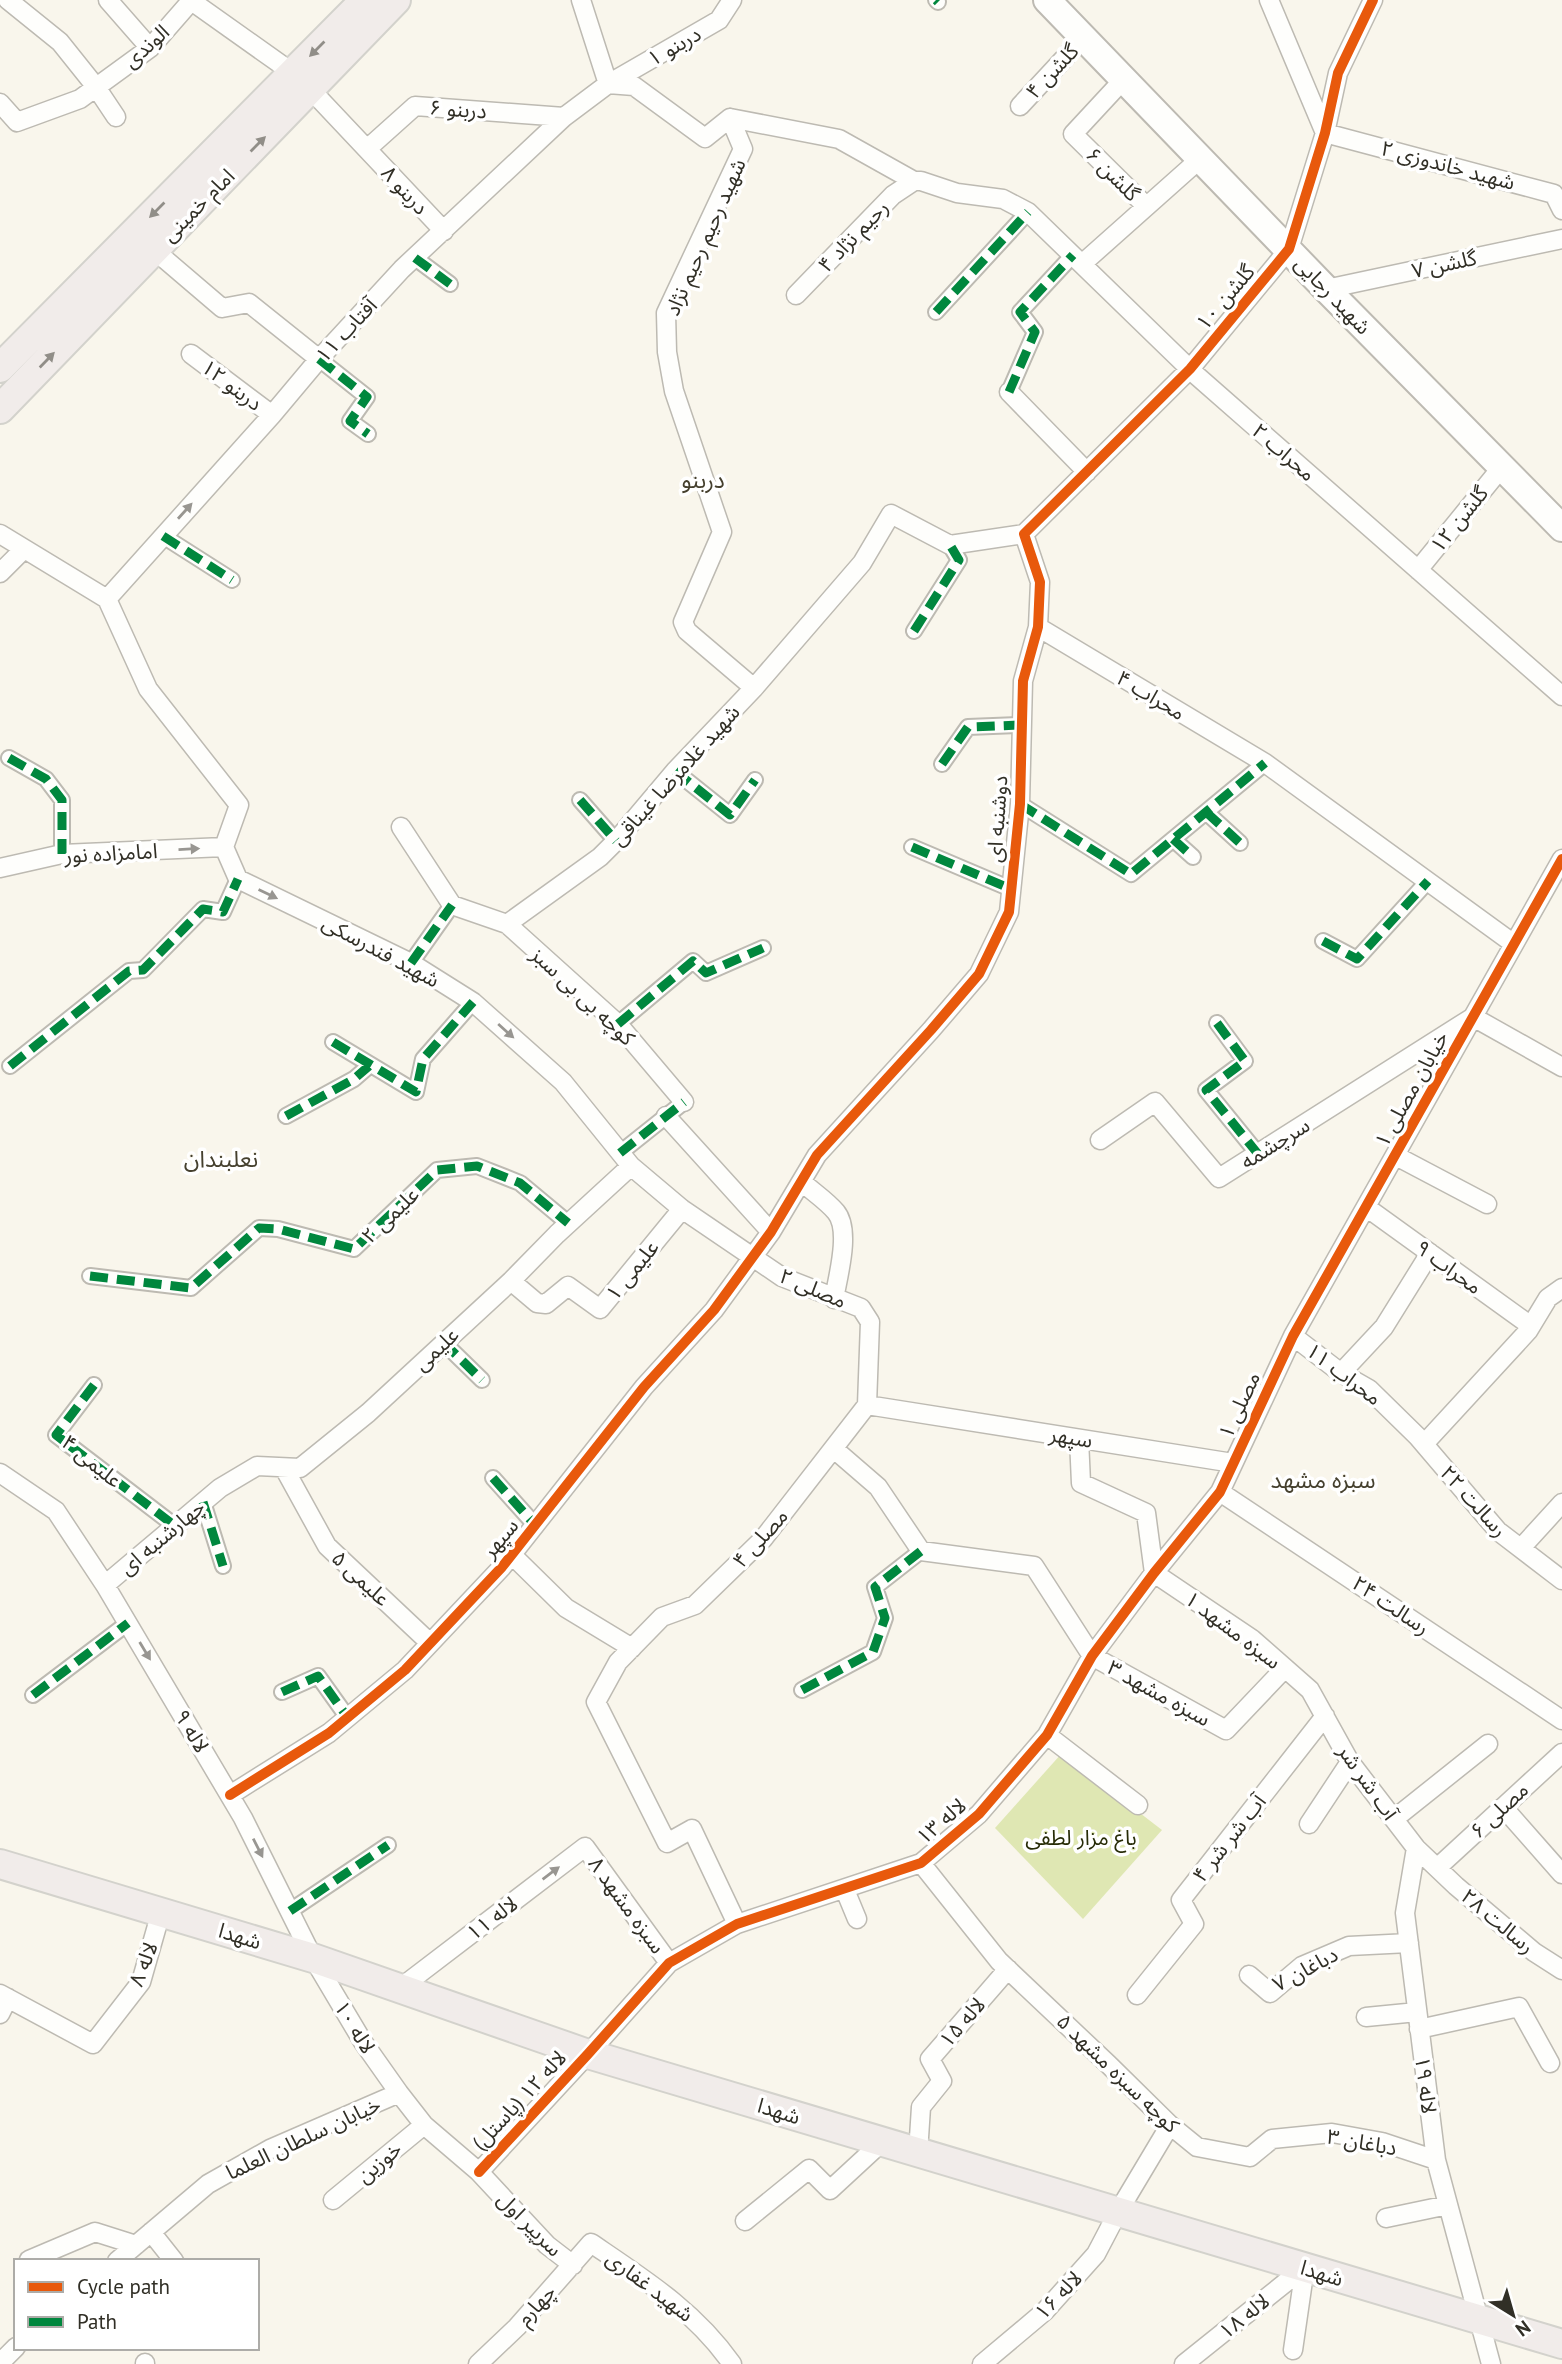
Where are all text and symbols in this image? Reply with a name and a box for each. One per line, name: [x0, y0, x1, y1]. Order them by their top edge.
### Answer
street label: الوندی: [117, 18, 175, 74]
street label: دربنو ۱: [642, 20, 706, 72]
street label: ۴ گلشن: [1020, 37, 1085, 104]
one-way arrow: [309, 40, 326, 57]
street label: ۶ دربنو: [428, 94, 488, 124]
street label: ۲ شهید خاندوزی: [1378, 134, 1518, 196]
one-way arrow: [249, 136, 266, 153]
street label: ۶ گلشن: [1080, 141, 1146, 207]
street label: شهید رحیم رحیم نژاد: [658, 154, 754, 321]
street label: ۸ دربنو: [376, 160, 434, 220]
street label: امام خمینی: [156, 163, 243, 250]
street label: رحیم نژاد ۴: [812, 194, 896, 279]
one-way arrow: [149, 201, 165, 218]
street label: ۷ گلشن: [1409, 244, 1479, 284]
street label: شهید رجایی: [1289, 250, 1377, 340]
street label: ۱۰ گلشن: [1190, 258, 1261, 335]
street label: آفتاب ۱۱: [309, 291, 383, 368]
one-way arrow: [39, 352, 55, 369]
street label: ۱۲ دربنو: [196, 353, 268, 417]
street label: ۲ محراب: [1247, 417, 1321, 487]
district label: دربنو: [681, 465, 725, 494]
street label: ۱۲ گلشن: [1424, 480, 1494, 558]
one-way arrow: [177, 503, 192, 520]
street label: ۴ محراب: [1112, 664, 1190, 726]
street label: شهید غلامرضا غیناقی: [604, 699, 746, 851]
street label: دوشنبه ای: [980, 775, 1014, 863]
street label: امامزاده نور: [63, 837, 158, 869]
one-way arrow: [178, 843, 200, 854]
one-way arrow: [258, 888, 278, 899]
street label: شهید فندرسکی: [318, 909, 444, 993]
street label: کوچه بی بی سبز: [525, 940, 641, 1051]
one-way arrow: [497, 1023, 515, 1039]
street label: خیابان مصلی ۱: [1368, 1026, 1454, 1152]
street label: سرچشمه: [1235, 1111, 1315, 1175]
district label: نعلبندان: [184, 1144, 258, 1173]
street label: ۲ علیمی: [355, 1181, 425, 1249]
street label: ۱ علیمی: [600, 1234, 664, 1306]
street label: ۹ محراب: [1410, 1234, 1488, 1300]
street label: ۲ مصلی: [775, 1262, 851, 1314]
street label: علیمی: [408, 1321, 464, 1377]
street label: ۱۱ محراب: [1301, 1337, 1387, 1411]
street label: ۱ مصلی: [1212, 1367, 1266, 1443]
street label: سپهر: [1047, 1420, 1094, 1454]
street label: ۴ علیمی: [56, 1429, 128, 1493]
street label: ۲۲ رسالت: [1435, 1459, 1513, 1543]
district label: سبزه مشهد: [1270, 1465, 1376, 1494]
street label: چهارشنبه ای: [114, 1493, 210, 1581]
street label: ۴ مصلی: [726, 1503, 794, 1573]
street label: سپهر: [475, 1513, 524, 1564]
street label: ۵ علیمی: [326, 1544, 396, 1612]
street label: ۲۴ رسالت: [1347, 1569, 1435, 1641]
street label: ۱ سبزه مشهد: [1180, 1585, 1286, 1675]
one-way arrow: [138, 1642, 151, 1661]
street label: ۳ سبزه مشهد: [1103, 1654, 1215, 1732]
street label: ۹ لاله: [169, 1705, 215, 1757]
street label: آب شر شر: [1332, 1738, 1404, 1826]
street label: ۶ مصلی: [1464, 1776, 1534, 1844]
street label: ۴ آب شر شر: [1186, 1788, 1272, 1887]
street label: لاله ۱۳: [910, 1792, 972, 1850]
park label: باغ مزار لطفی: [1025, 1824, 1137, 1853]
one-way arrow: [253, 1838, 264, 1858]
street label: ۸ سبزه مشهد: [583, 1851, 671, 1959]
one-way arrow: [541, 1865, 559, 1880]
street label: ۲۸ رسالت: [1456, 1882, 1540, 1960]
street label: ۱۱ لاله: [461, 1890, 523, 1946]
street label: شهدا: [215, 1917, 265, 1955]
street label: ۸ لاله: [122, 1938, 164, 1990]
street label: ۷ دباغان: [1268, 1941, 1342, 1997]
street label: ۱۵ لاله: [933, 1991, 991, 2053]
street label: لاله ۱۰: [328, 1995, 382, 2059]
street label: کوچه سبزه مشهد ۵: [1051, 2008, 1185, 2139]
street label: لاله ۱۲ (پاستل): [466, 2044, 572, 2156]
street label: ۱۹ لاله: [1409, 2055, 1443, 2115]
street label: خیابان سلطان العلما: [221, 2090, 385, 2186]
street label: شهدا: [754, 2092, 804, 2130]
street label: ۳ دباغان: [1325, 2123, 1399, 2161]
street label: خوزین: [351, 2135, 407, 2189]
street label: سرپیر اول: [492, 2186, 568, 2262]
street label: شهید غفاری: [601, 2244, 699, 2328]
street label: شهدا: [1297, 2254, 1347, 2292]
legend: [14, 2259, 259, 2350]
street label: لاله ۱۶: [1028, 2265, 1088, 2325]
text: Cycle path: [77, 2273, 170, 2300]
street label: چهارم: [511, 2279, 564, 2333]
north arrow: [1478, 2280, 1548, 2350]
street label: لاله ۱۸: [1213, 2287, 1275, 2345]
text: Path: [77, 2308, 117, 2335]
text: N: [1511, 2315, 1535, 2342]

